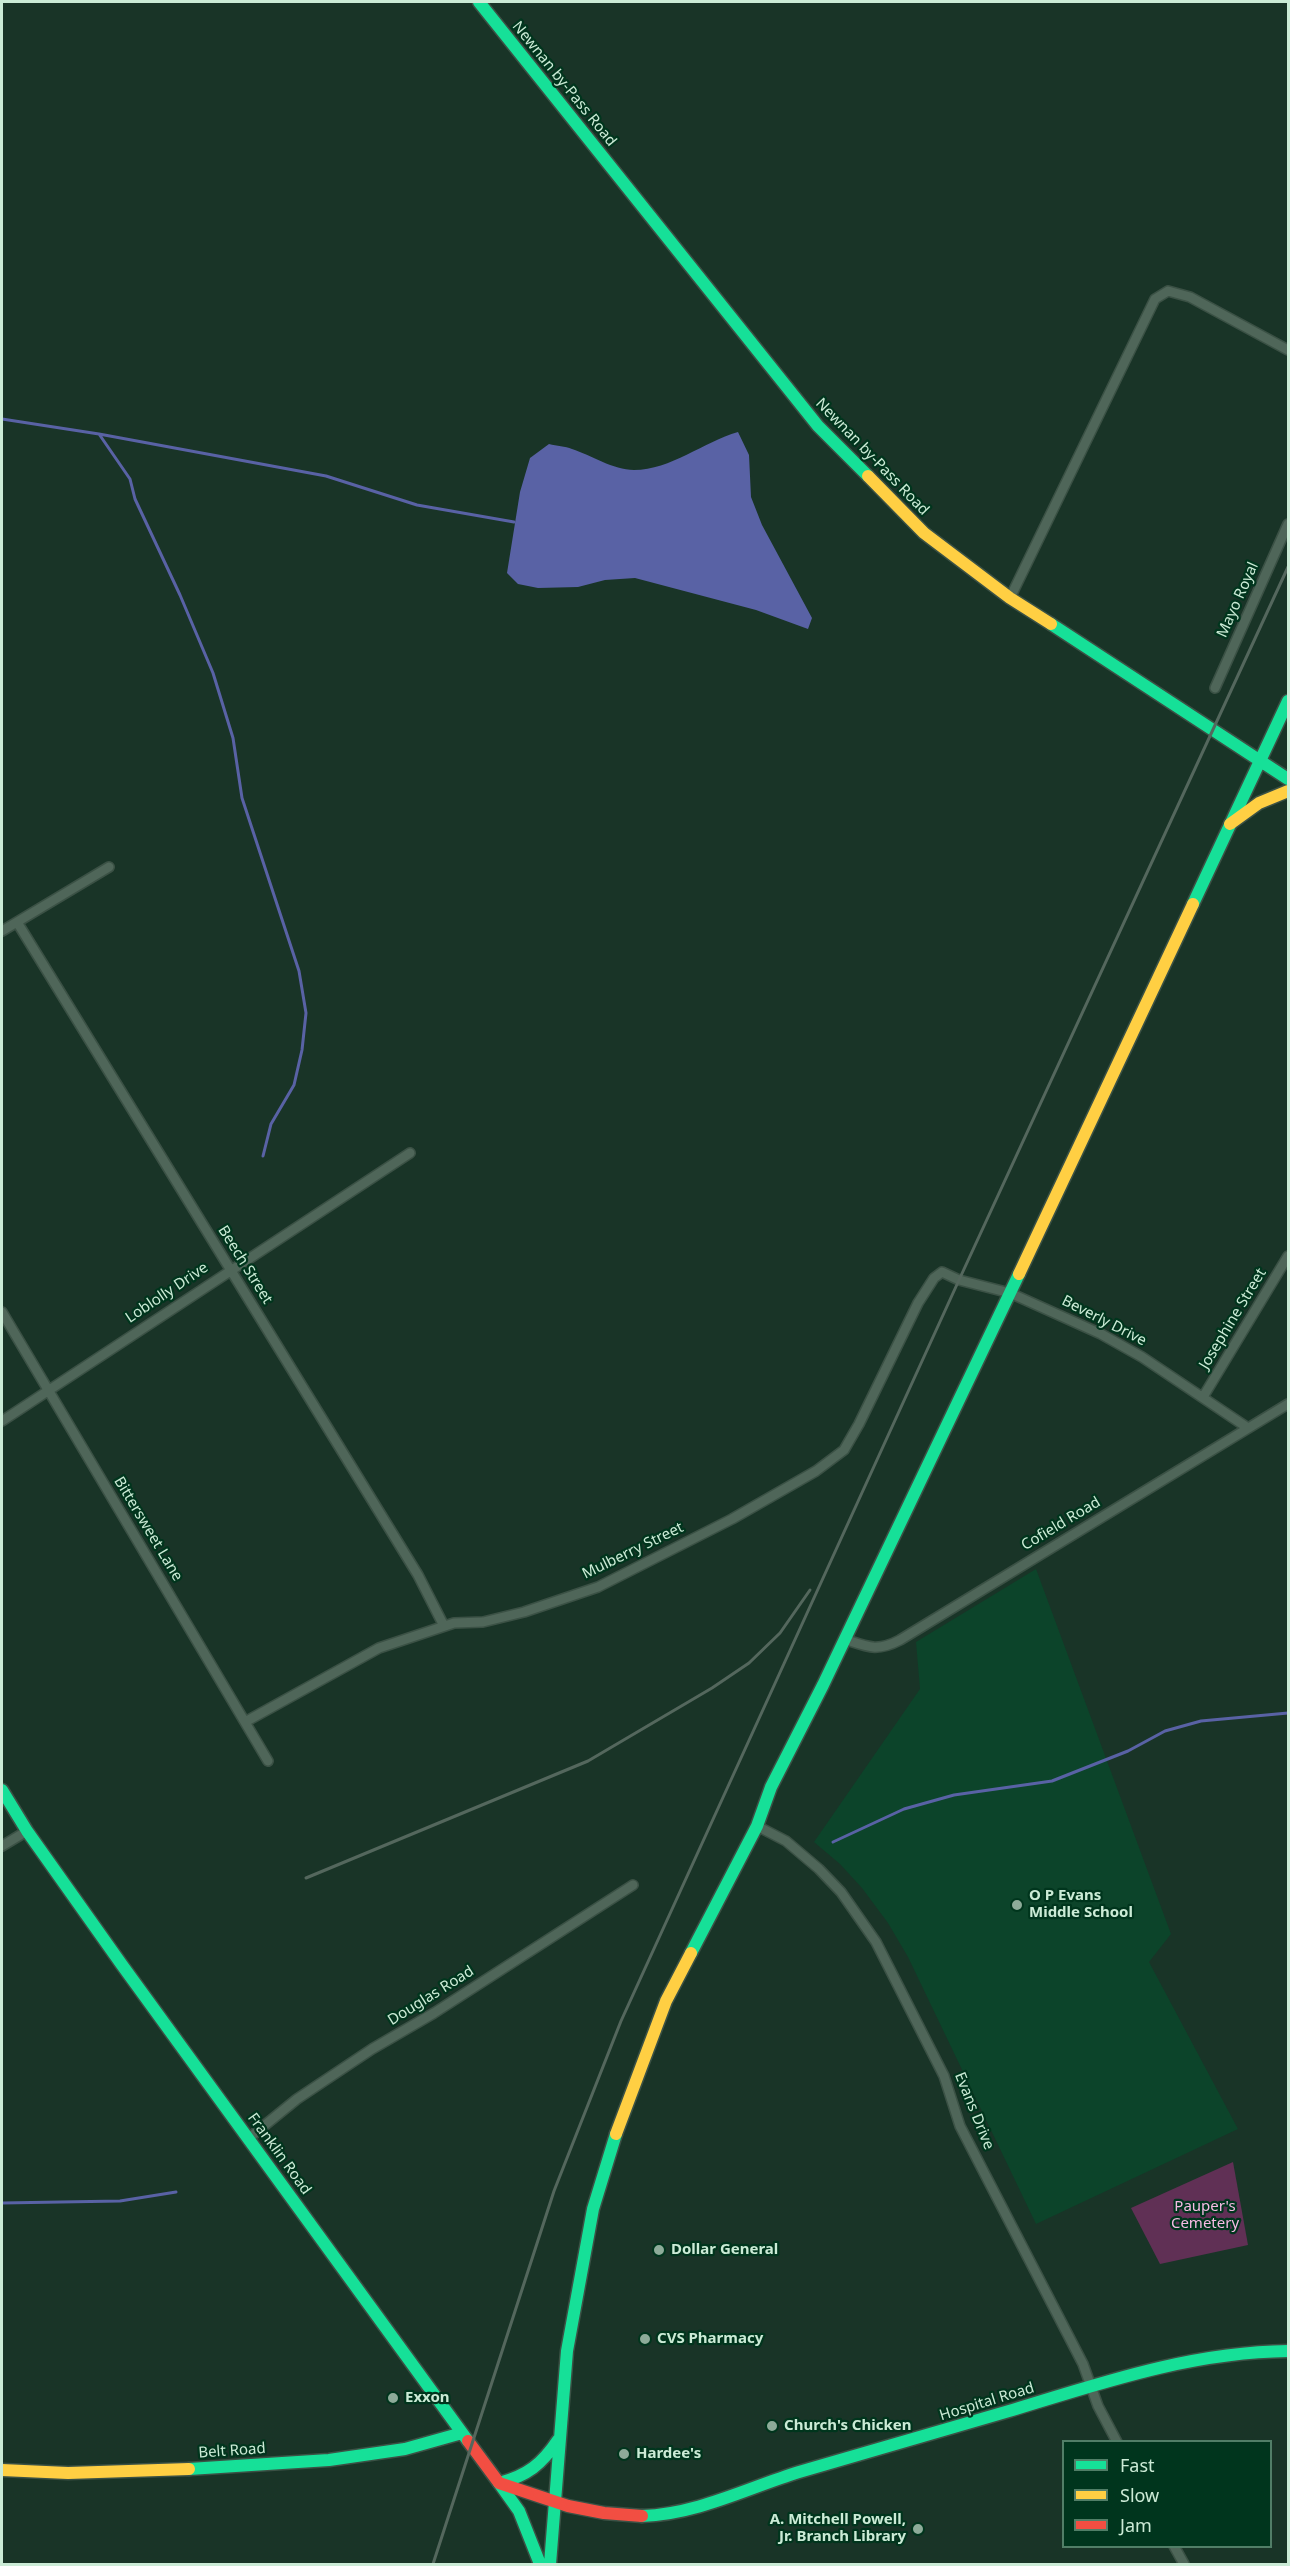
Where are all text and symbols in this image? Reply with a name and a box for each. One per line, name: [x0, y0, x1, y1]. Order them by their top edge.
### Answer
street label: Newnan by-Pass Road: [508, 18, 620, 150]
street label: Newnan by-Pass Road: [812, 395, 932, 519]
street label: Mayo Royal: [1213, 559, 1263, 641]
street label: Beech Street: [214, 1223, 276, 1307]
street label: Loblolly Drive: [122, 1259, 212, 1327]
street label: Josephine Street: [1196, 1265, 1270, 1373]
street label: Beverly Drive: [1059, 1292, 1149, 1350]
street label: Bittersweet Lane: [110, 1474, 186, 1584]
street label: Cofield Road: [1018, 1493, 1104, 1555]
street label: Mulberry Street: [580, 1519, 686, 1583]
place label: O P Evans Middle School: [1029, 1887, 1133, 1922]
marker: O P Evans Middle School: [1010, 1898, 1024, 1912]
street label: Douglas Road: [385, 1962, 477, 2030]
street label: Evans Drive: [950, 2070, 998, 2152]
street label: Franklin Road: [243, 2110, 315, 2198]
park label: Pauper's Cemetery: [1171, 2198, 1239, 2233]
place label: Dollar General: [671, 2241, 778, 2259]
marker: Dollar General: [652, 2243, 666, 2257]
place label: CVS Pharmacy: [657, 2330, 763, 2348]
marker: CVS Pharmacy: [638, 2332, 652, 2346]
street label: Hospital Road: [937, 2379, 1037, 2425]
place label: Exxon: [405, 2389, 450, 2407]
marker: Exxon: [386, 2391, 400, 2405]
place label: Church's Chicken: [784, 2417, 911, 2435]
marker: Church's Chicken: [765, 2419, 779, 2433]
street label: Belt Road: [198, 2440, 266, 2462]
legend: [1062, 2440, 1272, 2548]
place label: Hardee's: [636, 2445, 701, 2463]
marker: Hardee's: [617, 2447, 631, 2461]
text: Fast: [1120, 2453, 1155, 2477]
text: Slow: [1120, 2483, 1159, 2507]
place label: A. Mitchell Powell, Jr. Branch Library: [770, 2511, 906, 2546]
text: Jam: [1120, 2513, 1152, 2537]
marker: A. Mitchell Powell, Jr. Branch Library: [911, 2522, 925, 2536]

